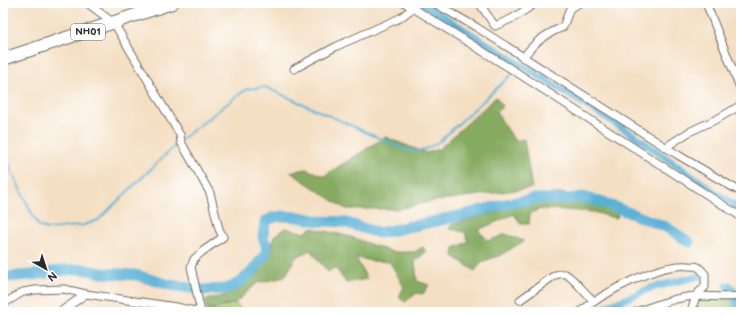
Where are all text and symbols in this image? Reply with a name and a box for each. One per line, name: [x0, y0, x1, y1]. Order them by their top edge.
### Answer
road number: NH01: [71, 24, 105, 40]
north arrow: [26, 249, 66, 289]
text: N: [45, 269, 59, 284]

